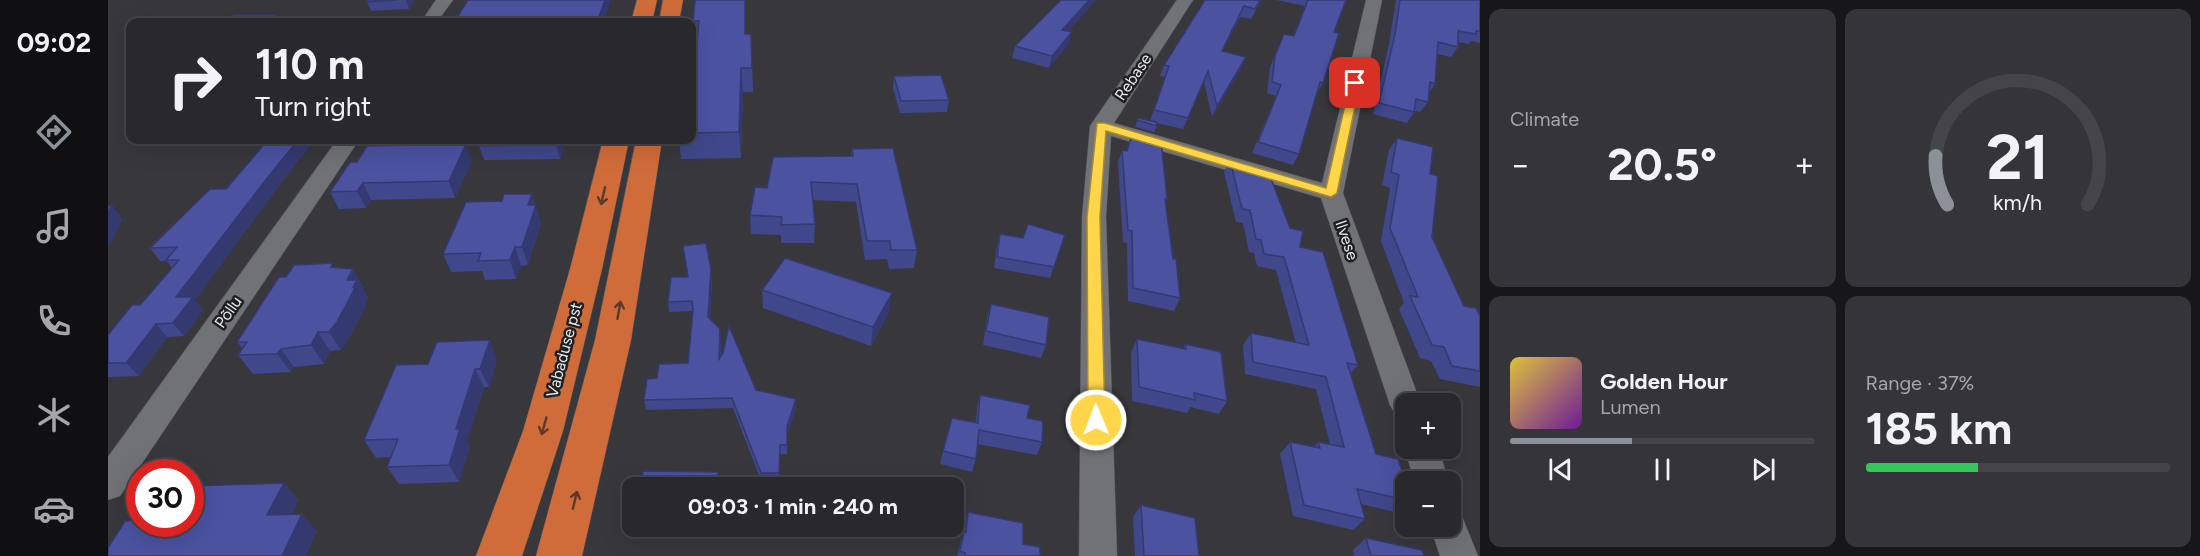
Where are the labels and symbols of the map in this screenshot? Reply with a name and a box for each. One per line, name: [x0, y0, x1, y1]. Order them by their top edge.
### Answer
street label: Rebase: [1110, 50, 1156, 104]
pin: [1329, 57, 1380, 108]
one-way arrow: [596, 187, 608, 206]
street label: Ilvese: [1331, 218, 1363, 263]
street label: Põllu: [210, 292, 246, 332]
street label: Vabaduse pst: [542, 300, 586, 400]
one-way arrow: [614, 300, 625, 320]
position arrow: [1064, 388, 1128, 452]
one-way arrow: [538, 416, 549, 435]
speed limit sign: 30: [126, 459, 204, 537]
one-way arrow: [570, 490, 581, 509]

